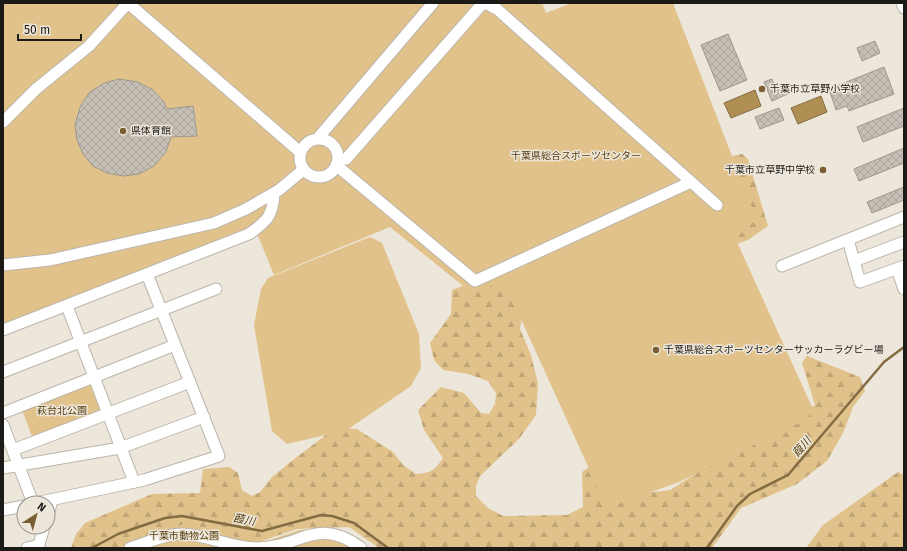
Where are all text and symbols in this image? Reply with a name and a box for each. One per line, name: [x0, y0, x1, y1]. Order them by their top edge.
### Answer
scale bar: [18, 16, 81, 42]
text: 50 m: [24, 23, 50, 37]
place label: 千葉市立草野小学校: [770, 83, 860, 95]
marker: 千葉市立草野小学校: [757, 84, 767, 94]
place label: 県体育館: [131, 125, 171, 137]
marker: 県体育館: [118, 126, 128, 136]
park label: 千葉県総合スポーツセンター: [511, 150, 641, 162]
place label: 千葉市立草野中学校: [725, 164, 815, 176]
marker: 千葉市立草野中学校: [818, 165, 828, 175]
place label: 千葉県総合スポーツセンターサッカーラグビー場: [664, 344, 884, 356]
marker: 千葉県総合スポーツセンターサッカーラグビー場: [651, 345, 661, 355]
park label: 萩台北公園: [37, 405, 87, 417]
water label: 葭川: [790, 434, 815, 460]
north arrow: [16, 495, 56, 535]
text: N: [35, 500, 48, 515]
water label: 葭川: [232, 512, 257, 528]
park label: 千葉市動物公園: [149, 530, 219, 542]

